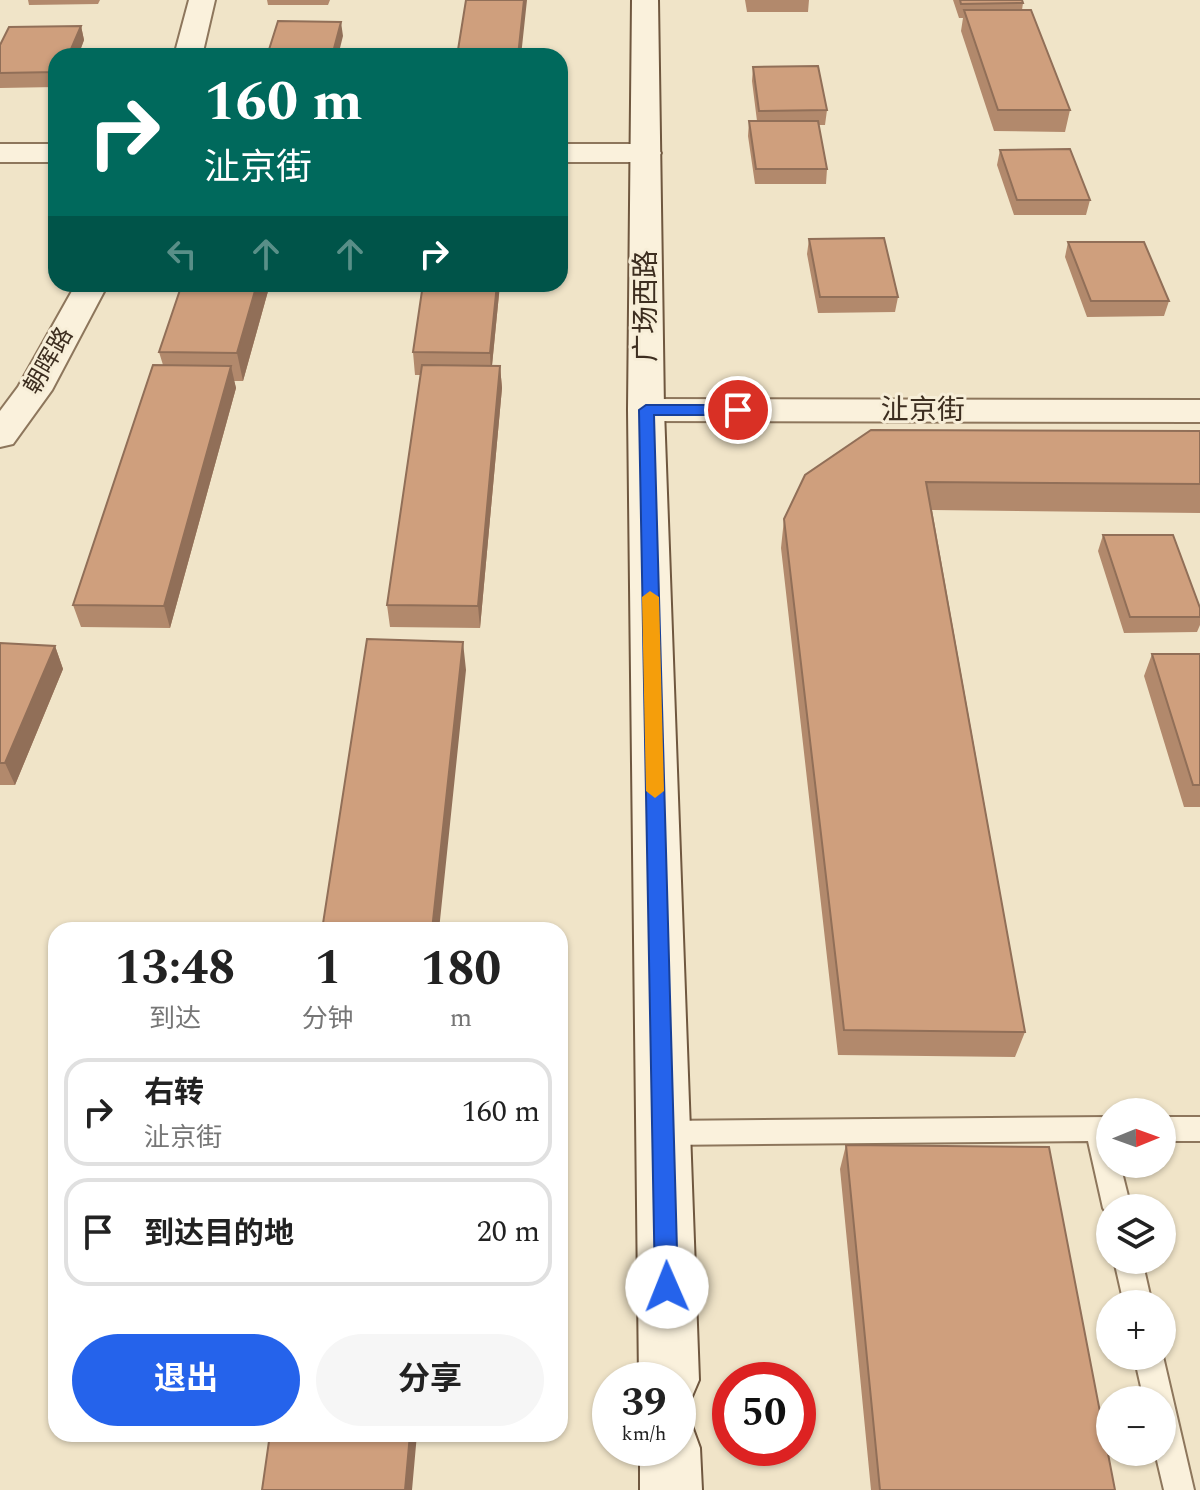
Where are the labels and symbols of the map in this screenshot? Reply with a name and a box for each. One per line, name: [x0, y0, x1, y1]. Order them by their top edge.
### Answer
street label: 广场西路: [625, 250, 668, 362]
street label: 朝晖路: [15, 321, 83, 401]
pin: [704, 376, 772, 444]
street label: 沚京街: [881, 389, 965, 432]
north arrow: [1096, 1098, 1176, 1178]
position arrow: [625, 1245, 709, 1329]
speed limit sign: 50: [712, 1362, 816, 1466]

